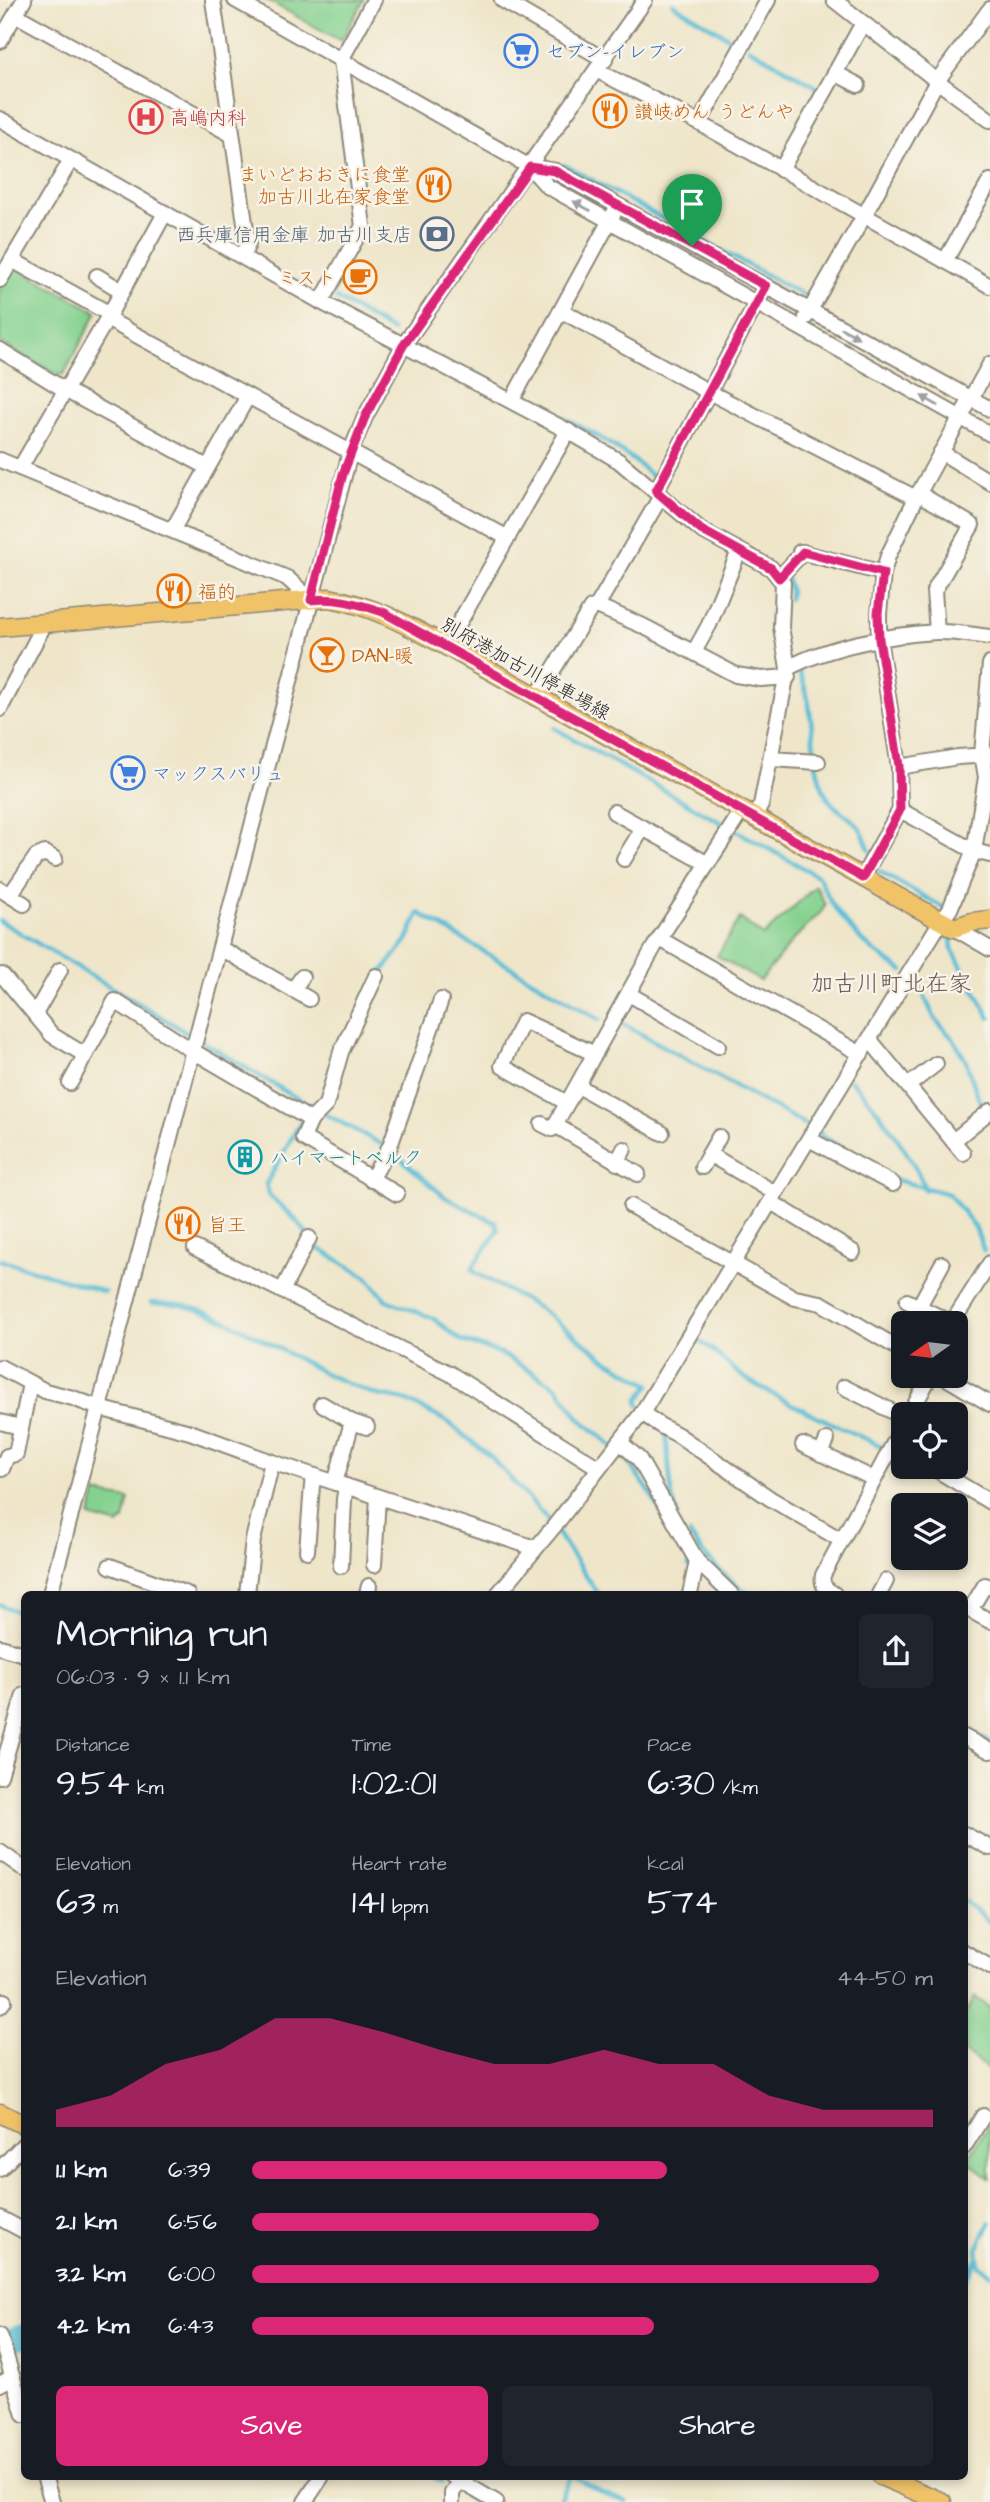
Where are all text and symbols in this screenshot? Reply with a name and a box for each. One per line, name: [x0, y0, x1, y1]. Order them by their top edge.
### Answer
supermarket icon: セブン-イレブン: [502, 32, 540, 70]
place label: セブン-イレブン: [546, 39, 685, 66]
restaurant icon: 讃岐めん うどんや: [591, 92, 629, 130]
hospital icon: 高嶋内科: [127, 98, 165, 136]
place label: 讃岐めん うどんや: [634, 99, 794, 126]
place label: 高嶋内科: [170, 105, 246, 132]
place label: まいどおおきに食堂 加古川北在家食堂: [239, 162, 410, 211]
restaurant icon: まいどおおきに食堂 加古川北在家食堂: [415, 166, 453, 204]
pin: [662, 174, 722, 246]
icon: arrive: [673, 185, 711, 223]
one-way arrow: [572, 200, 592, 212]
bank icon: 西兵庫信用金庫 加古川支店: [418, 215, 456, 253]
place label: 西兵庫信用金庫 加古川支店: [176, 222, 412, 249]
cafe icon: ミスト: [341, 258, 379, 296]
place label: ミスト: [277, 265, 336, 292]
one-way arrow: [841, 326, 861, 338]
one-way arrow: [921, 395, 940, 407]
restaurant icon: 福的: [155, 572, 193, 610]
place label: 福的: [198, 579, 236, 606]
street label: 別府港加古川停車場線: [436, 611, 615, 727]
bar icon: DAN-暖: [308, 636, 346, 674]
place label: DAN-暖: [352, 643, 413, 670]
supermarket icon: マックスバリュ: [109, 754, 147, 792]
place label: マックスバリュ: [152, 761, 285, 788]
district label: 加古川町北在家: [811, 968, 972, 1000]
building icon: ハイマートベルク: [226, 1138, 264, 1176]
place label: ハイマートベルク: [270, 1145, 422, 1172]
restaurant icon: 旨王: [164, 1205, 202, 1243]
place label: 旨王: [208, 1212, 246, 1239]
north arrow: [891, 1311, 968, 1388]
map controls: [891, 1311, 968, 1570]
button: locate: [891, 1402, 968, 1479]
button: layers: [891, 1493, 968, 1570]
text: Morning run: [56, 1609, 268, 1661]
button: share: [859, 1614, 933, 1688]
text: 06:03 · 9 × 1.1 km: [56, 1661, 229, 1693]
text: Distance: [56, 1732, 130, 1759]
text: Time: [352, 1732, 391, 1759]
text: Pace: [647, 1732, 691, 1759]
text: 9.54: [56, 1759, 129, 1808]
text: 1:02:01: [352, 1759, 437, 1808]
text: 6:30: [647, 1759, 715, 1808]
text: km: [129, 1775, 164, 1802]
text: /km: [715, 1775, 758, 1802]
text: Elevation: [56, 1851, 131, 1878]
text: Heart rate: [352, 1851, 447, 1878]
text: kcal: [647, 1851, 684, 1878]
text: 63: [56, 1878, 96, 1927]
text: 141: [352, 1878, 384, 1927]
text: 574: [647, 1878, 717, 1927]
text: m: [96, 1894, 118, 1921]
text: bpm: [384, 1894, 428, 1921]
text: Elevation: [56, 1962, 147, 1994]
text: 44–50 m: [837, 1962, 933, 1994]
text: 1.1 km: [56, 2154, 106, 2186]
text: 6:39: [168, 2154, 211, 2186]
text: 2.1 km: [56, 2206, 117, 2238]
text: 6:56: [168, 2206, 217, 2238]
text: 3.2 km: [56, 2258, 125, 2290]
text: 6:00: [168, 2258, 215, 2290]
text: 4.2 km: [56, 2310, 129, 2342]
text: 6:43: [168, 2310, 214, 2342]
button: Save: [56, 2386, 488, 2466]
button: Share: [502, 2386, 933, 2466]

